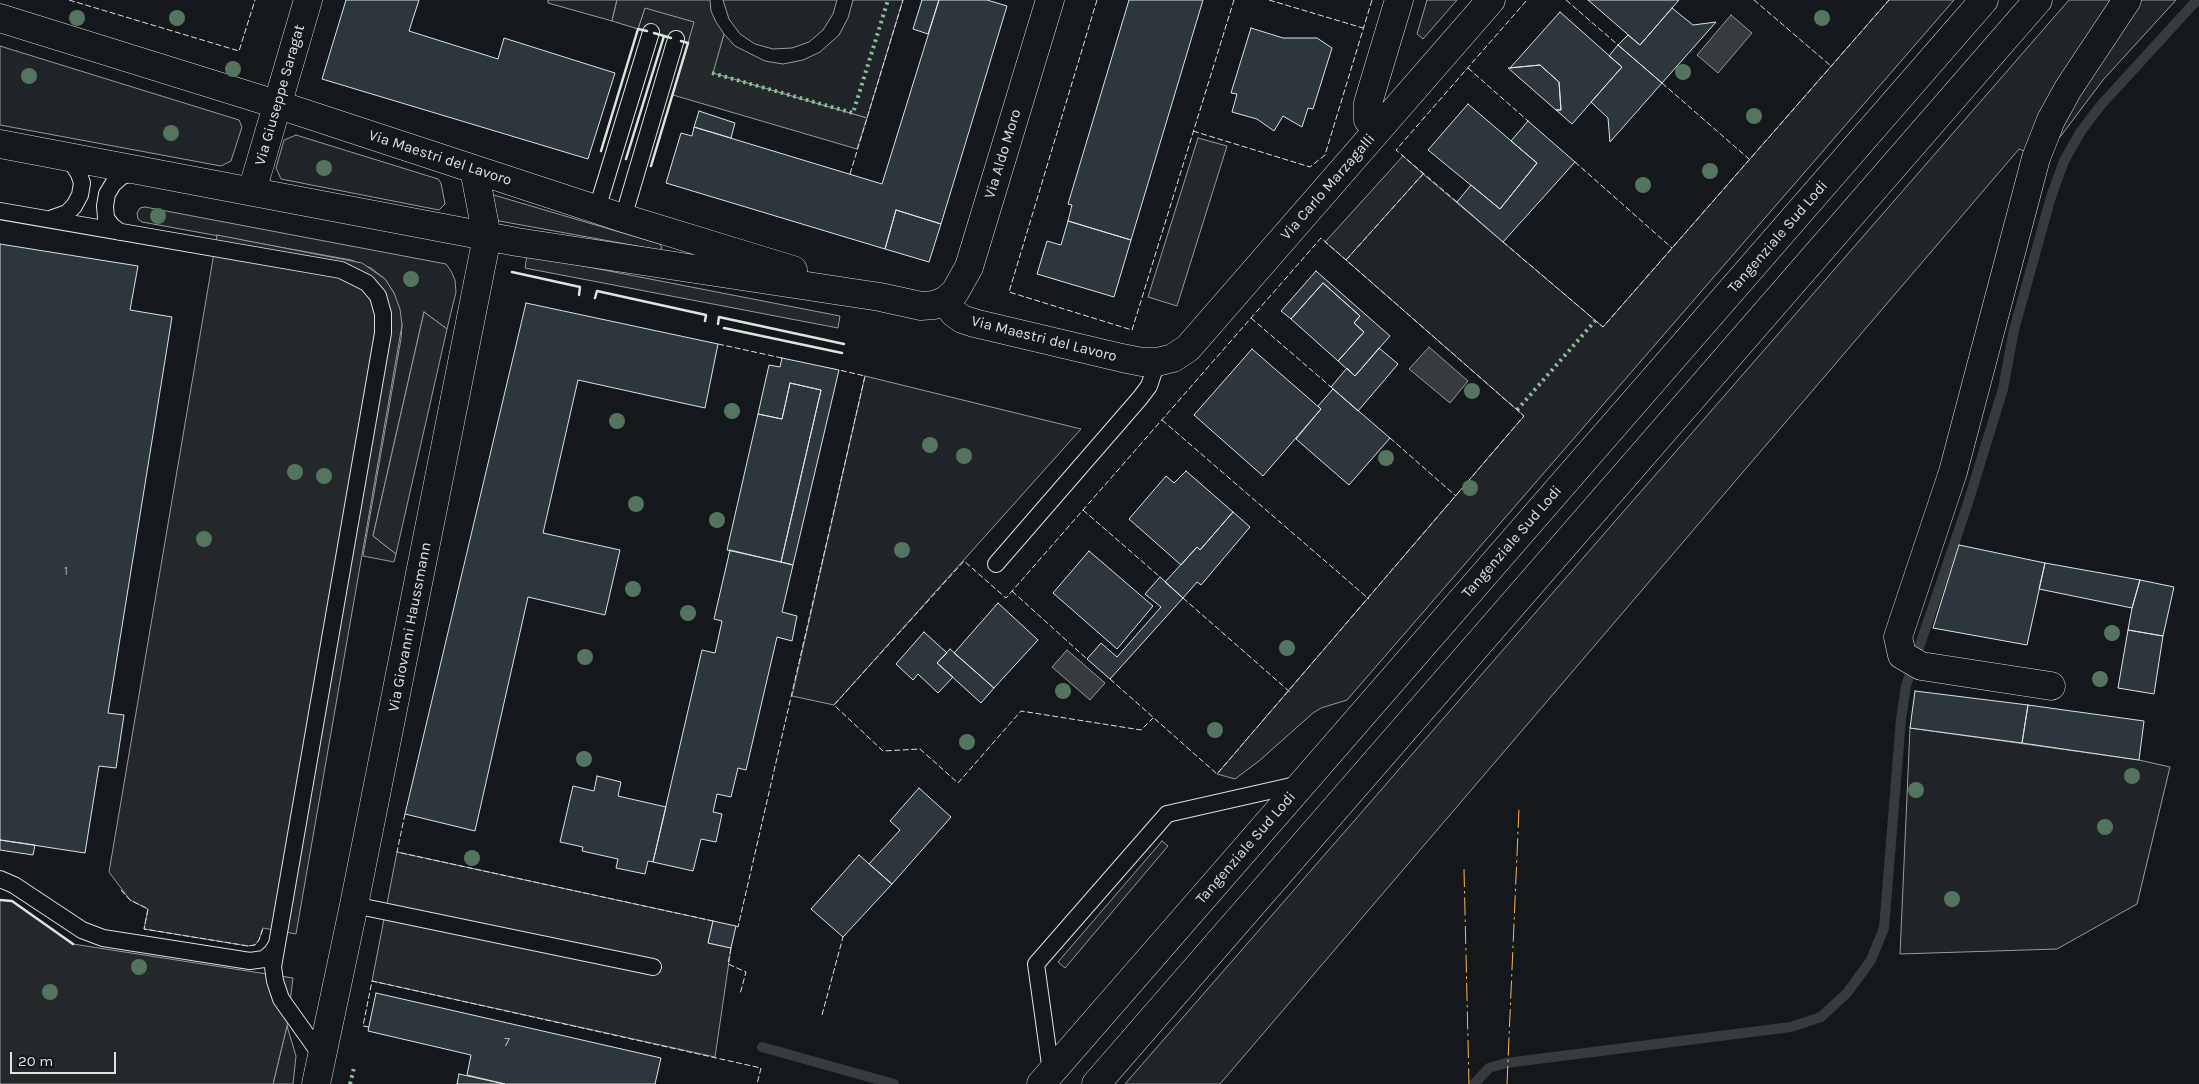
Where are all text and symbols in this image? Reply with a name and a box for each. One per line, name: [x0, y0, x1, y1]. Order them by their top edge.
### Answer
street label: Via Giuseppe Saragat: [251, 22, 309, 168]
street label: Via Aldo Moro: [981, 107, 1025, 201]
street label: Via Maestri del Lavoro: [366, 126, 514, 190]
street label: Via Carlo Marzagalli: [1277, 130, 1379, 244]
street label: Tangenziale Sud Lodi: [1724, 177, 1832, 297]
street label: Via Maestri del Lavoro: [969, 312, 1119, 366]
street label: Tangenziale Sud Lodi: [1458, 482, 1566, 602]
street label: Via Giovanni Haussmann: [385, 541, 435, 713]
house number: 1: [64, 565, 68, 579]
street label: Tangenziale Sud Lodi: [1192, 788, 1300, 908]
house number: 7: [504, 1036, 510, 1050]
scale bar: [12, 1042, 119, 1074]
text: 20 m: [18, 1052, 53, 1070]

